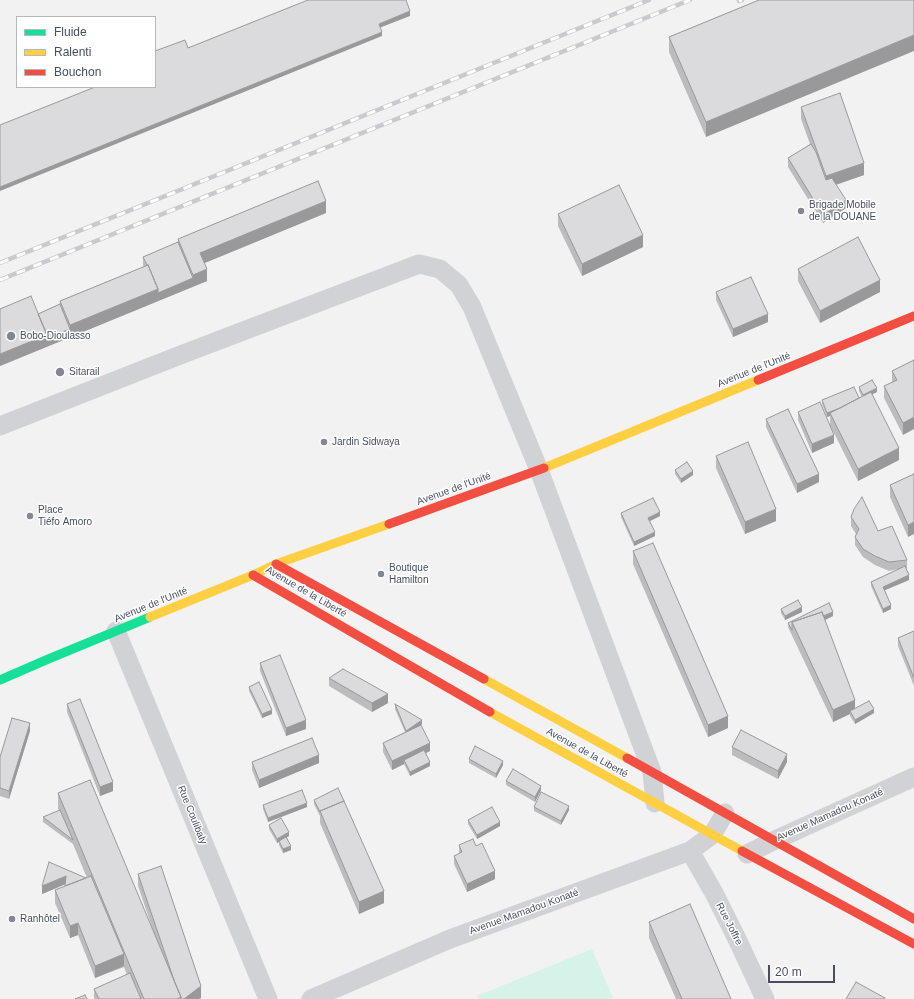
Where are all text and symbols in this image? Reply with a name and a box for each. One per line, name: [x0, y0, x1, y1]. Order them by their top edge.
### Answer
legend: [16, 16, 156, 88]
text: Fluide: [54, 25, 87, 39]
text: Ralenti: [54, 45, 91, 59]
text: Bouchon: [54, 65, 101, 79]
place label: Brigade Mobile de la DOUANE: [809, 199, 876, 222]
marker: Brigade Mobile de la DOUANE: [796, 206, 806, 216]
marker: Bobo-Dioulasso: [5, 330, 17, 342]
place label: Bobo-Dioulasso: [20, 330, 91, 342]
street label: Avenue de l'Unité: [716, 350, 792, 390]
marker: Sitarail: [54, 366, 66, 378]
place label: Sitarail: [69, 366, 100, 378]
place label: Jardin Sidwaya: [332, 436, 400, 448]
marker: Jardin Sidwaya: [319, 437, 329, 447]
street label: Avenue de l'Unité: [415, 470, 493, 508]
place label: Place Tiéfo Amoro: [38, 504, 92, 528]
marker: Place Tiéfo Amoro: [25, 511, 35, 521]
place label: Boutique Hamilton: [389, 562, 428, 586]
street label: Avenue de la Liberté: [263, 564, 349, 620]
marker: Boutique Hamilton: [376, 569, 386, 579]
street label: Avenue de l'Unité: [113, 585, 189, 625]
street label: Avenue de la Liberté: [544, 726, 630, 780]
street label: Rue Coulibaly: [175, 784, 209, 846]
street label: Avenue Mamadou Konaté: [775, 786, 885, 844]
street label: Avenue Mamadou Konaté: [468, 887, 580, 937]
street label: Rue Joffre: [713, 901, 745, 947]
place label: Ranhôtel: [20, 913, 60, 925]
marker: Ranhôtel: [7, 914, 17, 924]
scale bar: [770, 957, 837, 983]
text: 20 m: [775, 965, 802, 979]

